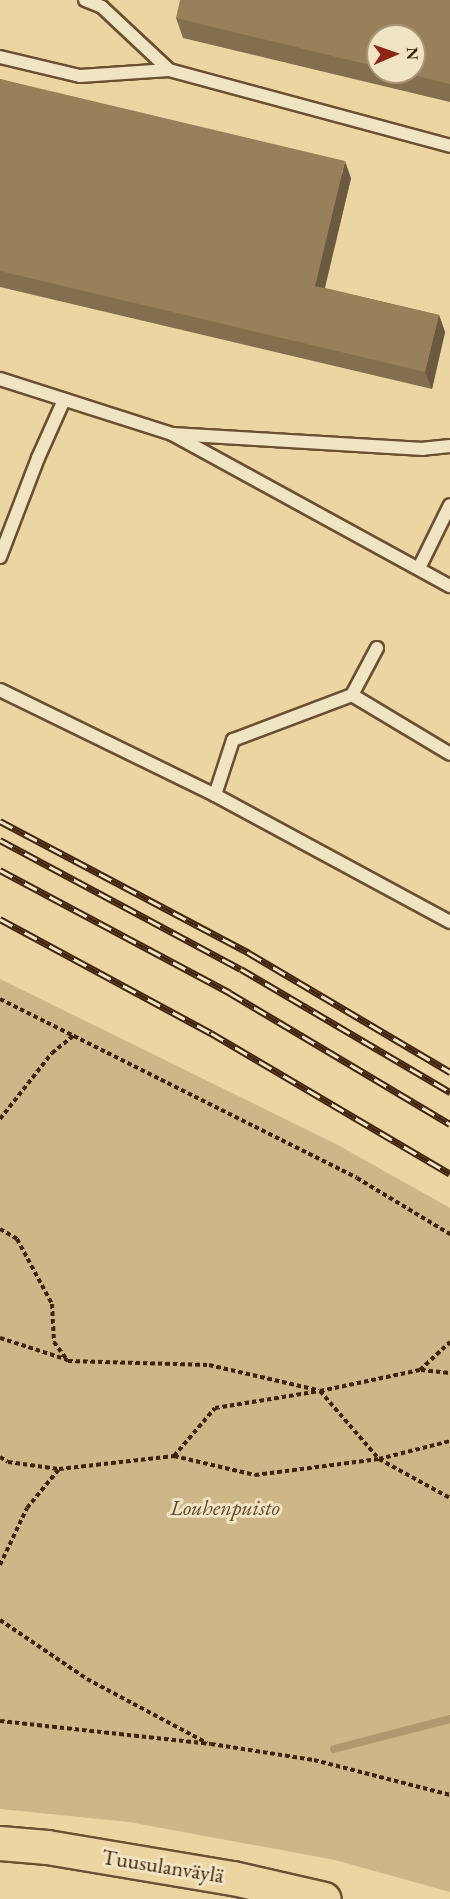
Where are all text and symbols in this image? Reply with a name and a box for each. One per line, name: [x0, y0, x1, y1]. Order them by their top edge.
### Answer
north arrow: [366, 24, 426, 84]
text: N: [402, 47, 423, 60]
park label: Louhenpuisto: [170, 1495, 280, 1521]
street label: Tuusulanväylä: [100, 1843, 226, 1889]

